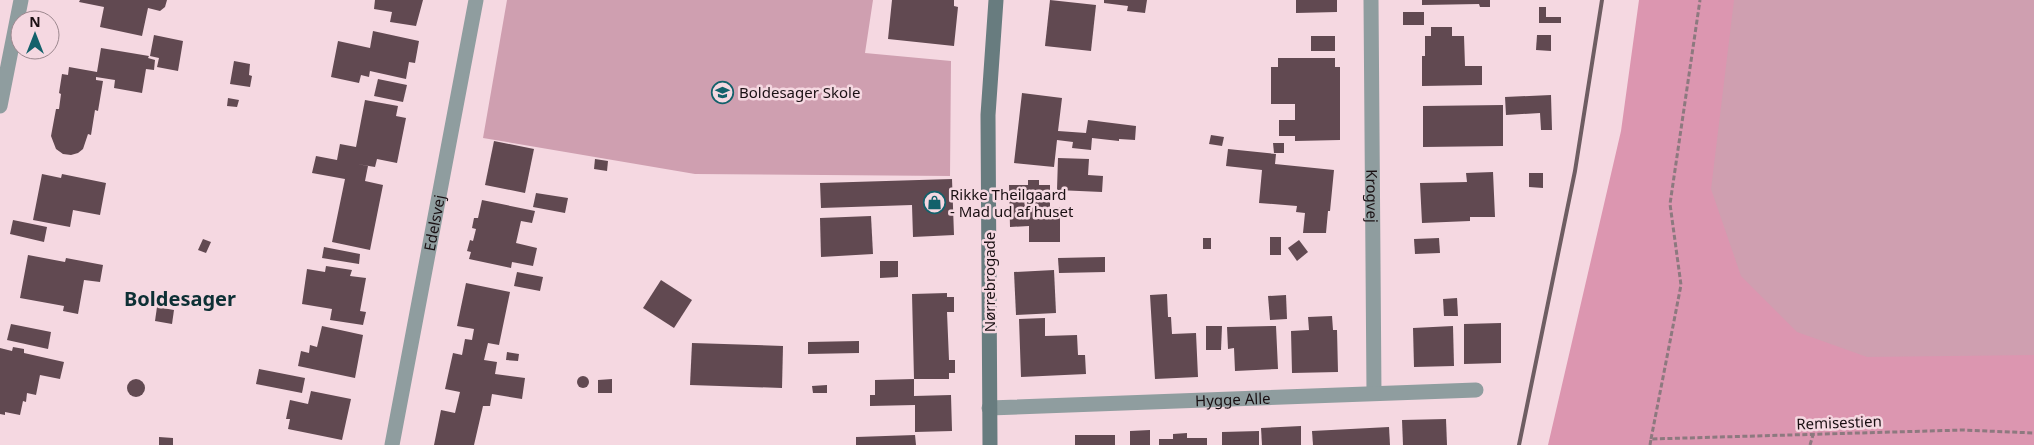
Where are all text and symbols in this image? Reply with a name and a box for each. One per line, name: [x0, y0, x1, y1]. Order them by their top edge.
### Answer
north arrow: [10, 10, 60, 60]
text: N: [29, 12, 41, 31]
school or university icon: Boldesager Skole: [711, 80, 735, 104]
place label: Boldesager Skole: [739, 82, 860, 102]
street label: Krogvej: [1362, 169, 1383, 223]
place label: Rikke Theilgaard - Mad ud af huset: [950, 184, 1074, 221]
shop icon: Rikke Theilgaard - Mad ud af huset: [922, 191, 946, 215]
street label: Edelsvej: [419, 193, 449, 253]
street label: Nørrebrogade: [979, 232, 999, 332]
district label: Boldesager: [124, 285, 236, 312]
street label: Hygge Alle: [1195, 388, 1271, 410]
street label: Remisestien: [1796, 411, 1882, 433]

